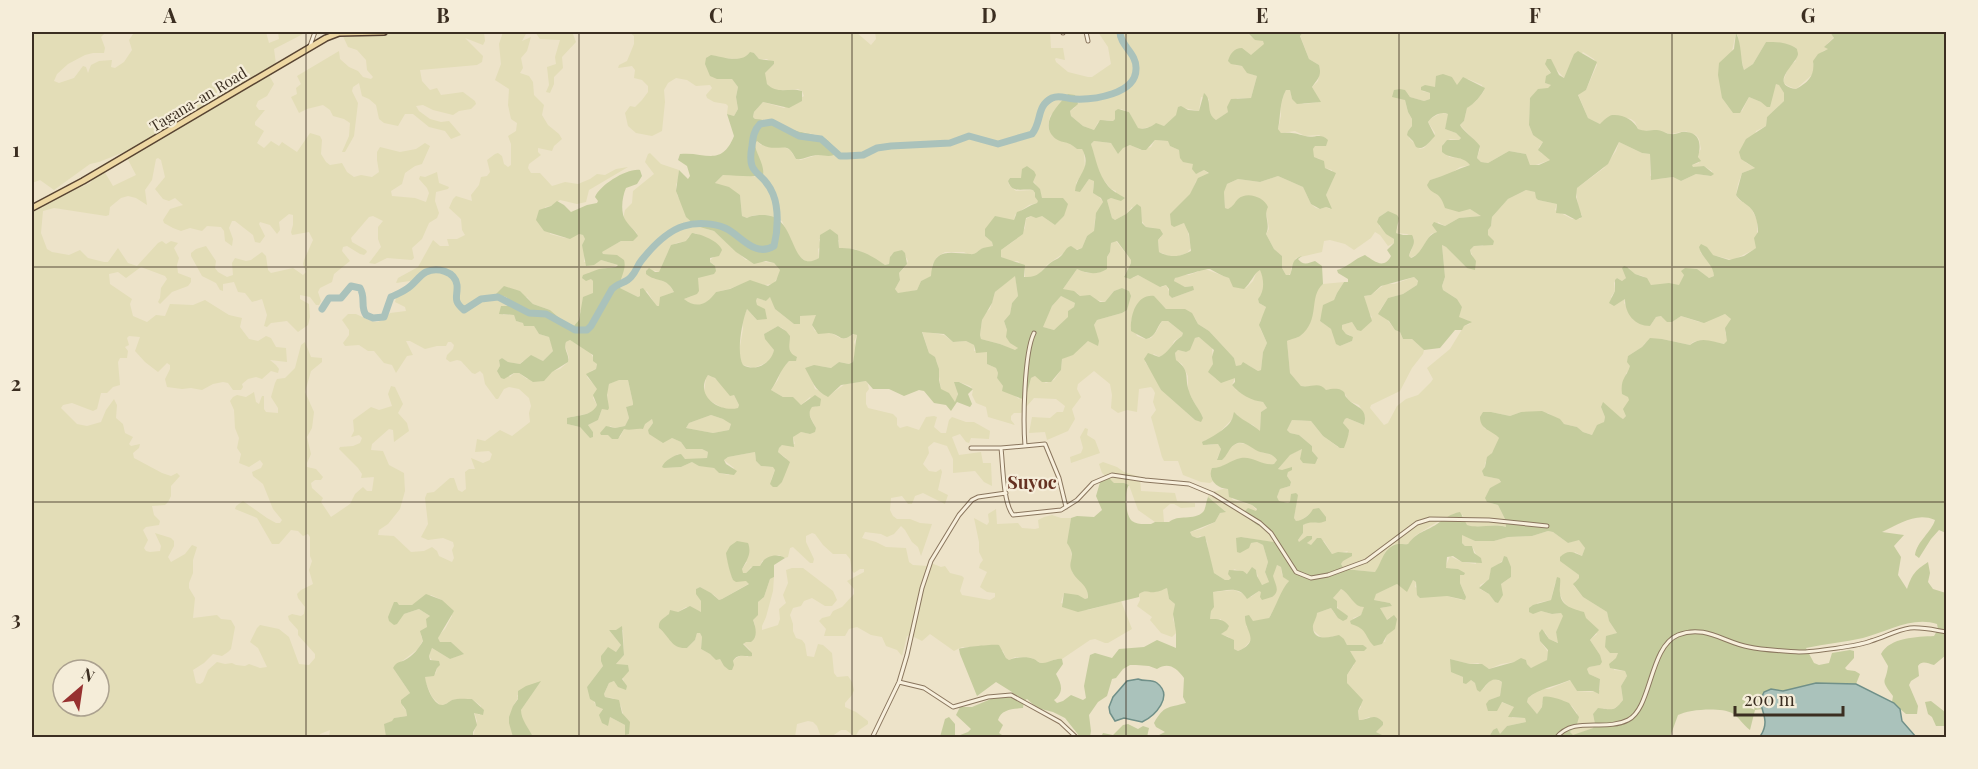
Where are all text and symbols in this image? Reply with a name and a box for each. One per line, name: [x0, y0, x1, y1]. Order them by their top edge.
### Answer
text: A: [162, 1, 177, 28]
text: B: [436, 1, 450, 28]
text: C: [709, 1, 723, 28]
text: D: [981, 1, 997, 28]
text: E: [1256, 1, 1268, 28]
text: F: [1529, 1, 1541, 28]
text: G: [1801, 1, 1816, 28]
street label: Tagana-an Road: [146, 62, 250, 136]
text: 1: [12, 135, 20, 162]
text: 2: [11, 369, 21, 396]
district label: Suyoc: [1007, 470, 1057, 494]
text: 3: [11, 604, 21, 631]
north arrow: [51, 658, 111, 718]
text: N: [78, 662, 99, 687]
scale bar: [1735, 679, 1843, 717]
text: 200 m: [1744, 687, 1795, 711]

